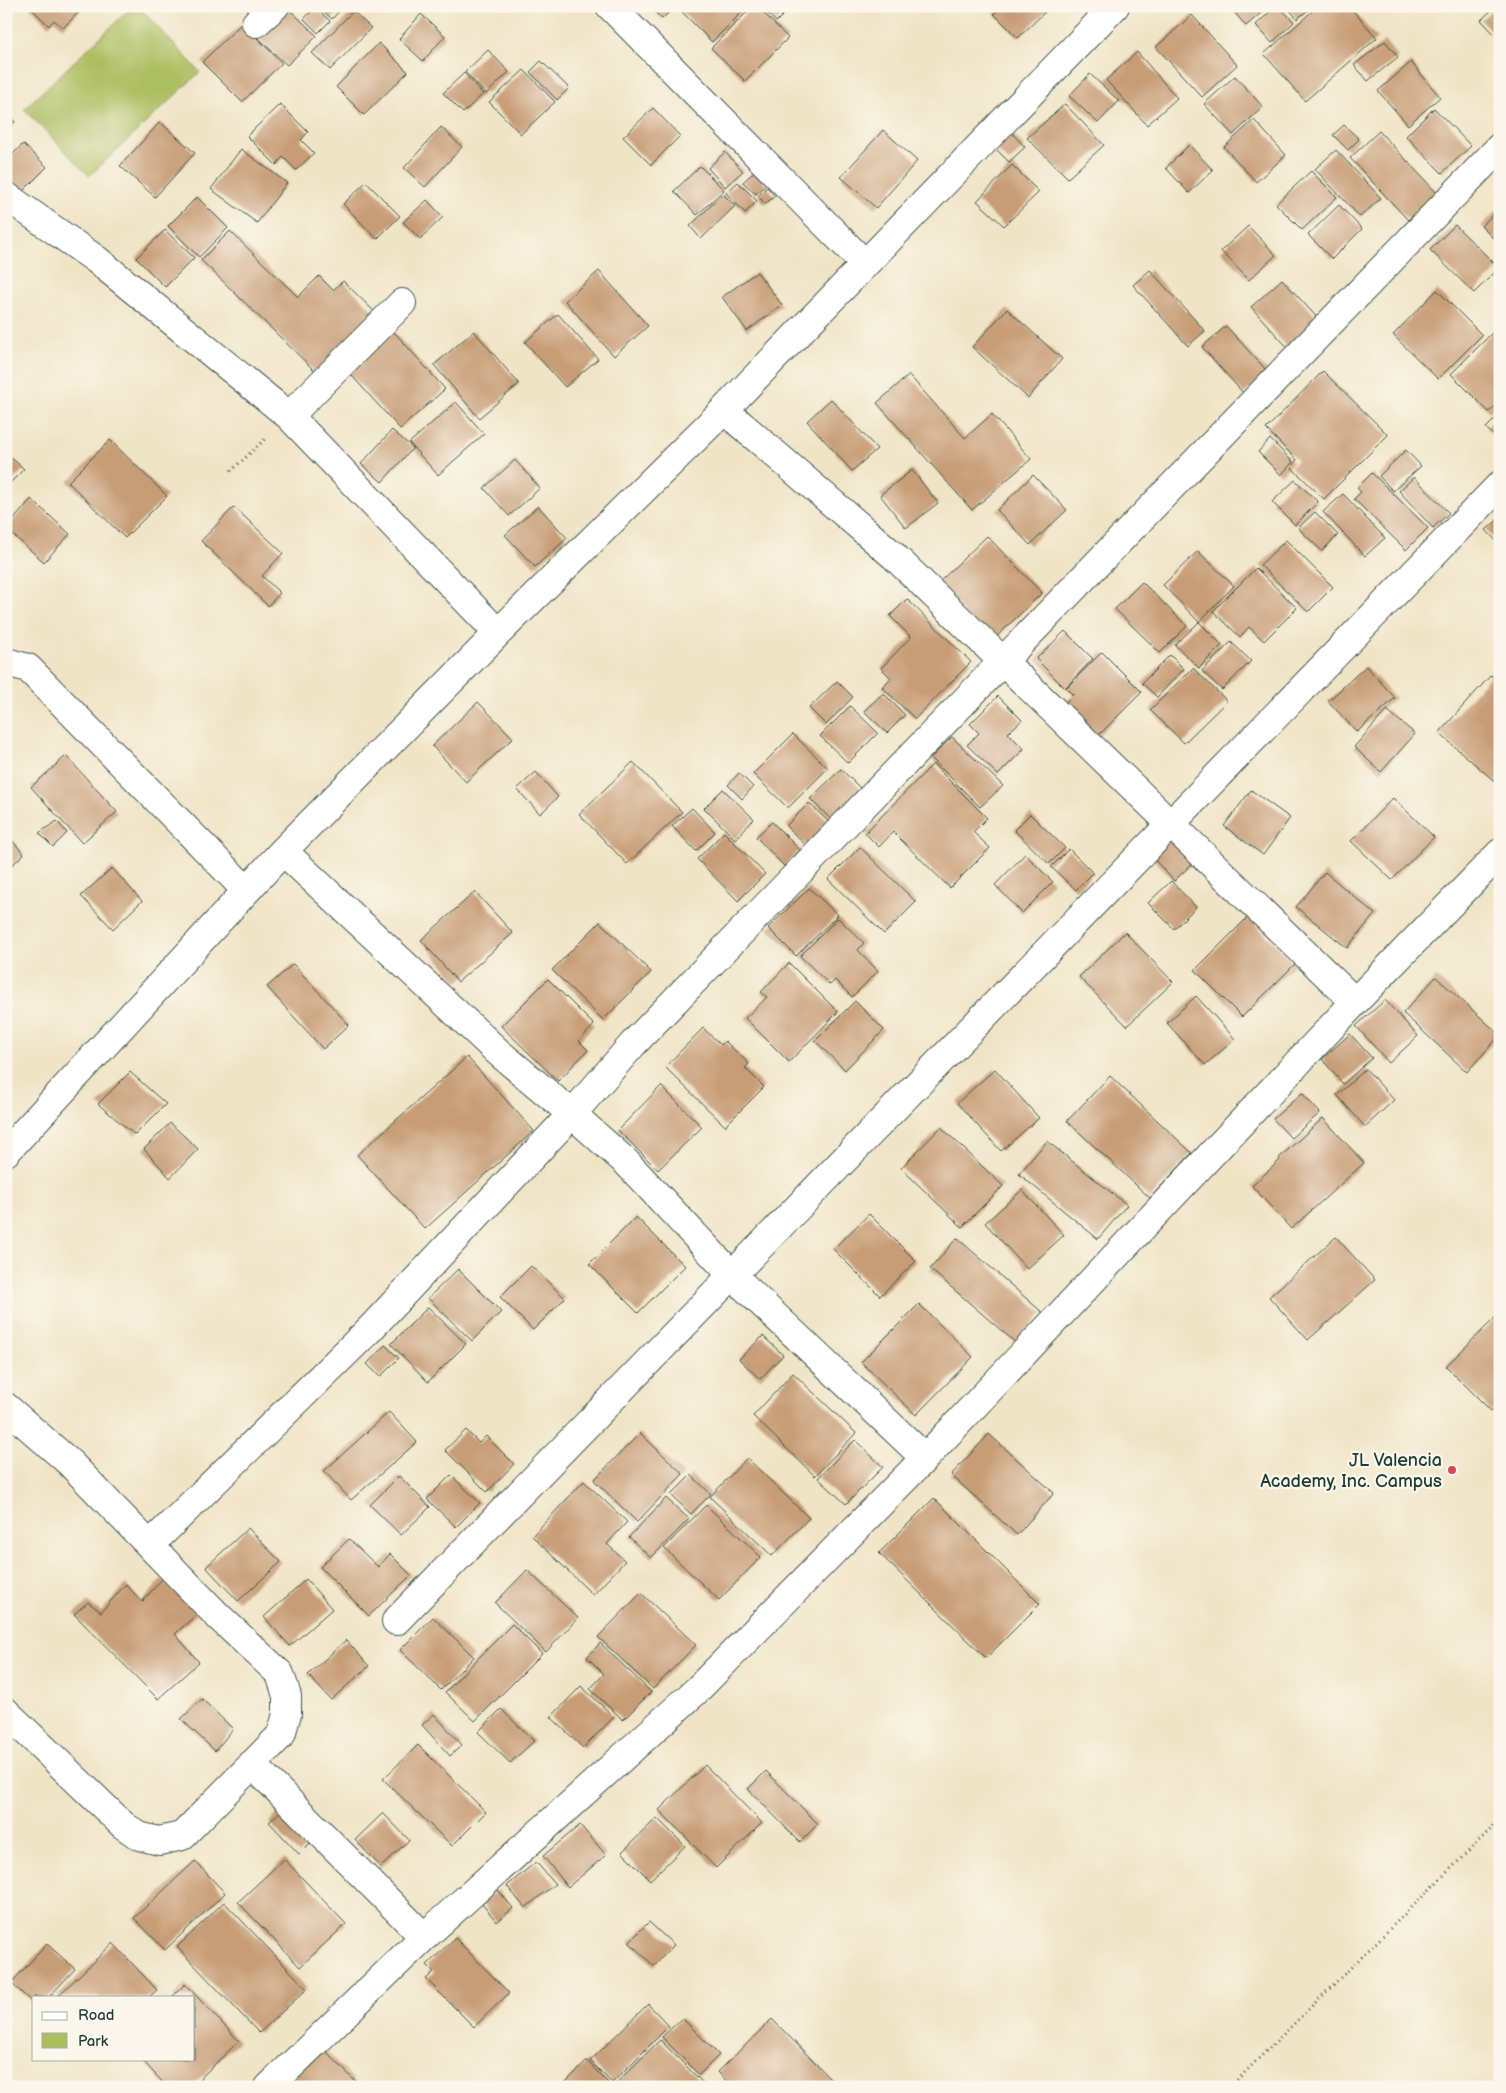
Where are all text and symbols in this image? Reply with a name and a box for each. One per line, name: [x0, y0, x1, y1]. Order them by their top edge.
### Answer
place label: JL Valencia Academy, Inc. Campus: [1260, 1450, 1442, 1492]
marker: JL Valencia Academy, Inc. Campus: [1446, 1464, 1458, 1476]
legend: [32, 1996, 195, 2060]
text: Road: [78, 2006, 114, 2025]
text: Park: [78, 2032, 109, 2051]

